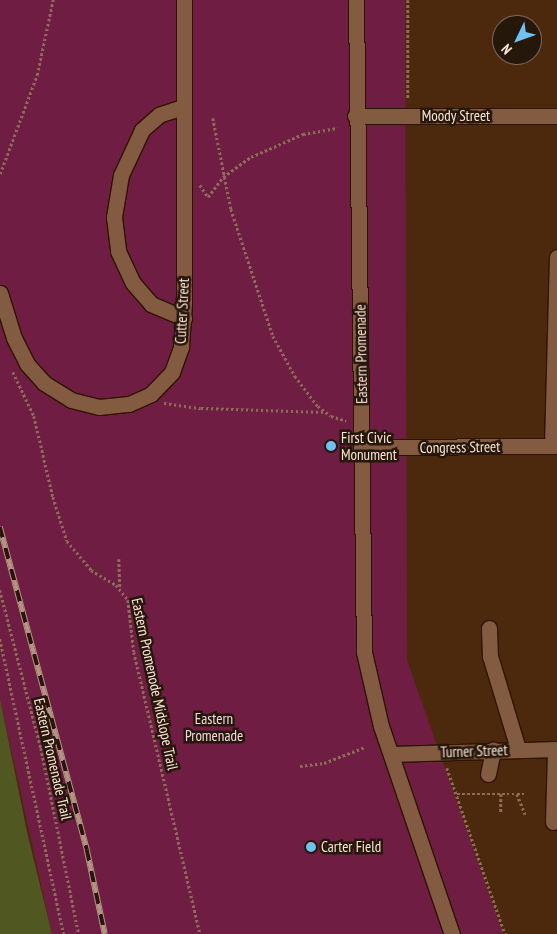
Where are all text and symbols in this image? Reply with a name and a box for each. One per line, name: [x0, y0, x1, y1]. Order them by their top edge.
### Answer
north arrow: [492, 15, 542, 65]
text: N: [497, 41, 516, 58]
street label: Moody Street: [422, 107, 490, 125]
street label: Cutter Street: [171, 278, 193, 344]
street label: Eastern Promenade: [351, 304, 371, 404]
place label: First Civic Monument: [341, 428, 397, 463]
street label: Congress Street: [420, 437, 500, 457]
marker: First Civic Monument: [325, 440, 337, 452]
street label: Eastern Promenode Midslope Trail: [128, 596, 182, 772]
street label: Eastern Promenade Trail: [30, 696, 76, 822]
park label: Eastern Promenade: [185, 709, 243, 744]
street label: Turner Street: [440, 741, 508, 761]
place label: Carter Field: [321, 838, 381, 856]
marker: Carter Field: [305, 841, 317, 853]

